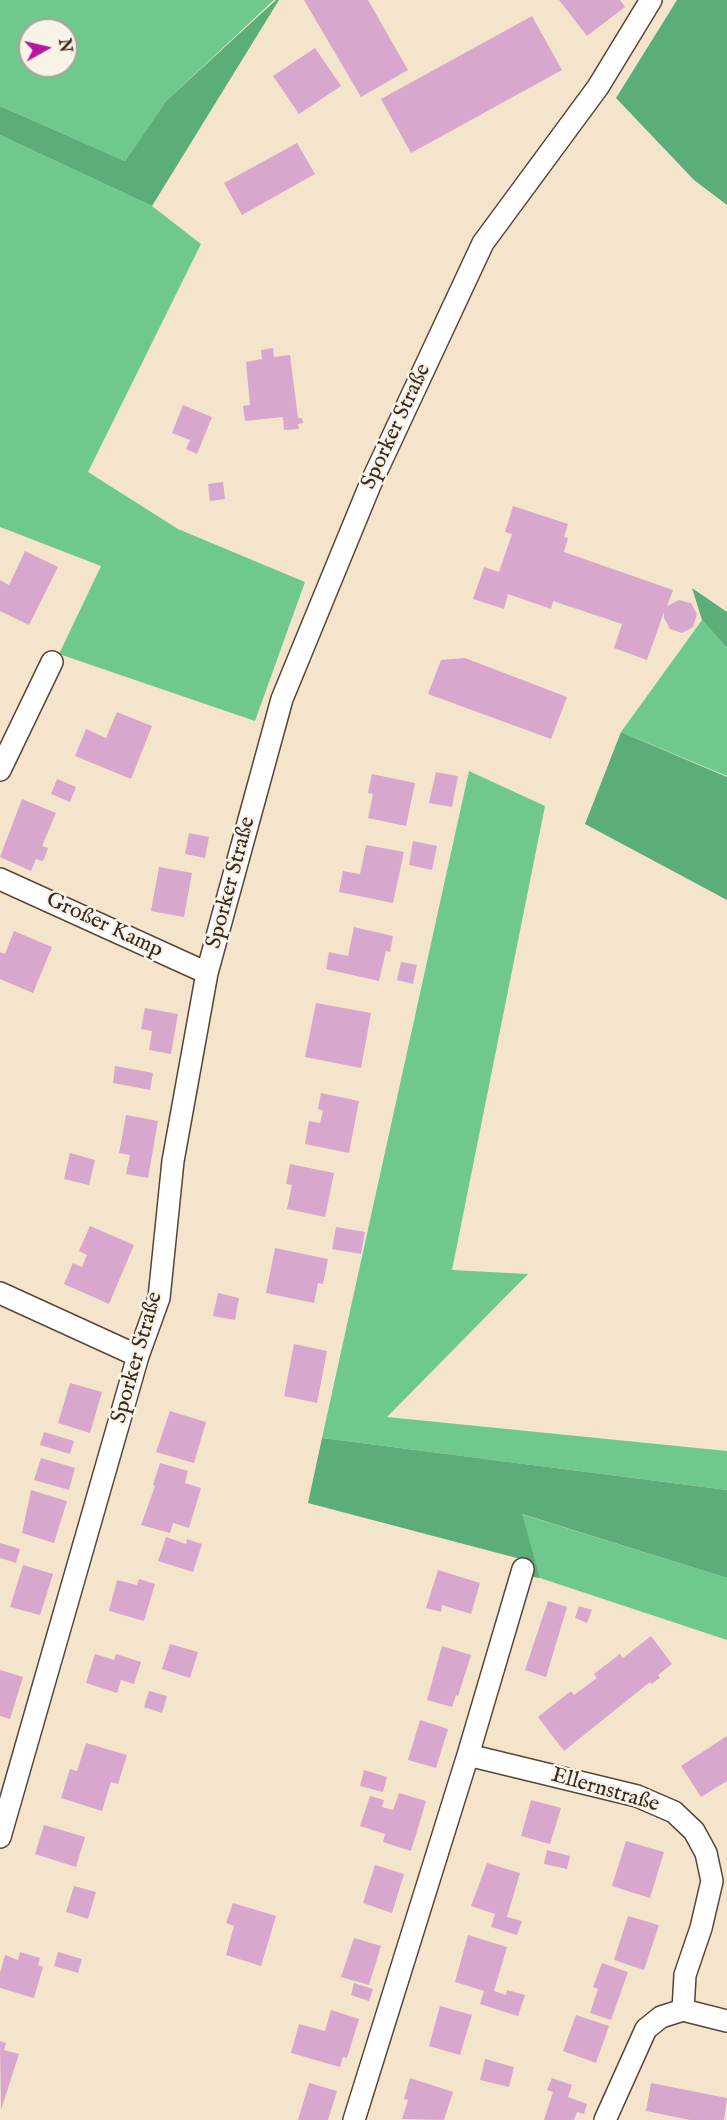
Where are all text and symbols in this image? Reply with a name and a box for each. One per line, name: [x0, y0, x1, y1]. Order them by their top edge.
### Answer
north arrow: [18, 18, 78, 78]
text: N: [53, 38, 75, 54]
street label: Sporker Straße: [356, 360, 438, 494]
street label: Sporker Straße: [202, 814, 262, 952]
street label: Großer Kamp: [41, 887, 167, 965]
street label: Sporker Straße: [107, 1289, 169, 1427]
street label: Ellernstraße: [548, 1763, 662, 1819]

